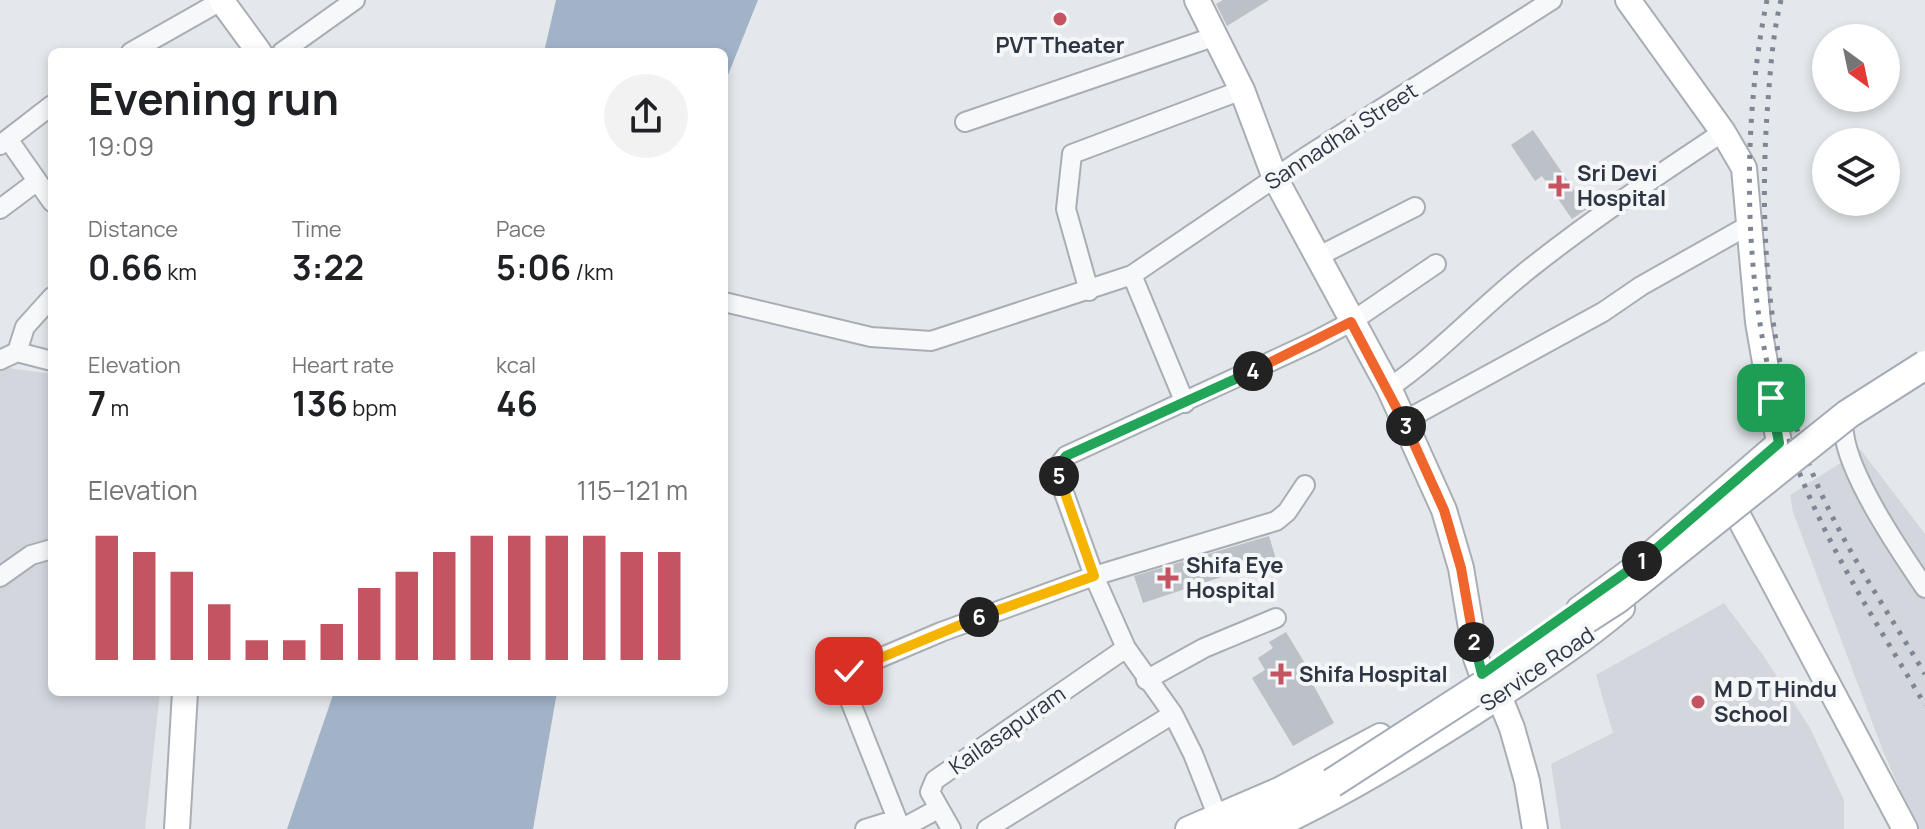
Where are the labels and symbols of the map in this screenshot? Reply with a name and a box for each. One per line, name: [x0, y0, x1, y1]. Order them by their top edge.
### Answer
marker: PVT Theater: [1051, 10, 1069, 28]
north arrow: [1812, 24, 1900, 112]
place label: PVT Theater: [996, 30, 1125, 60]
street label: Sannadhai Street: [1259, 75, 1423, 197]
place label: Sri Devi Hospital: [1577, 158, 1666, 213]
marker: Sri Devi Hospital: [1548, 175, 1570, 197]
pin: 4: [1233, 351, 1273, 391]
pin: [1737, 364, 1805, 432]
pin: 3: [1386, 406, 1426, 446]
pin: 5: [1039, 456, 1079, 496]
pin: 1: [1622, 541, 1662, 581]
place label: Shifa Eye Hospital: [1186, 550, 1283, 605]
marker: Shifa Eye Hospital: [1157, 567, 1179, 589]
pin: 6: [959, 597, 999, 637]
street label: Service Road: [1474, 620, 1600, 718]
pin: 2: [1454, 622, 1494, 662]
pin: [815, 637, 883, 705]
place label: Shifa Hospital: [1299, 659, 1448, 689]
marker: Shifa Hospital: [1270, 663, 1292, 685]
place label: M D T Hindu School: [1714, 674, 1837, 729]
street label: Kailasapuram: [943, 679, 1071, 781]
marker: M D T Hindu School: [1689, 693, 1707, 711]

